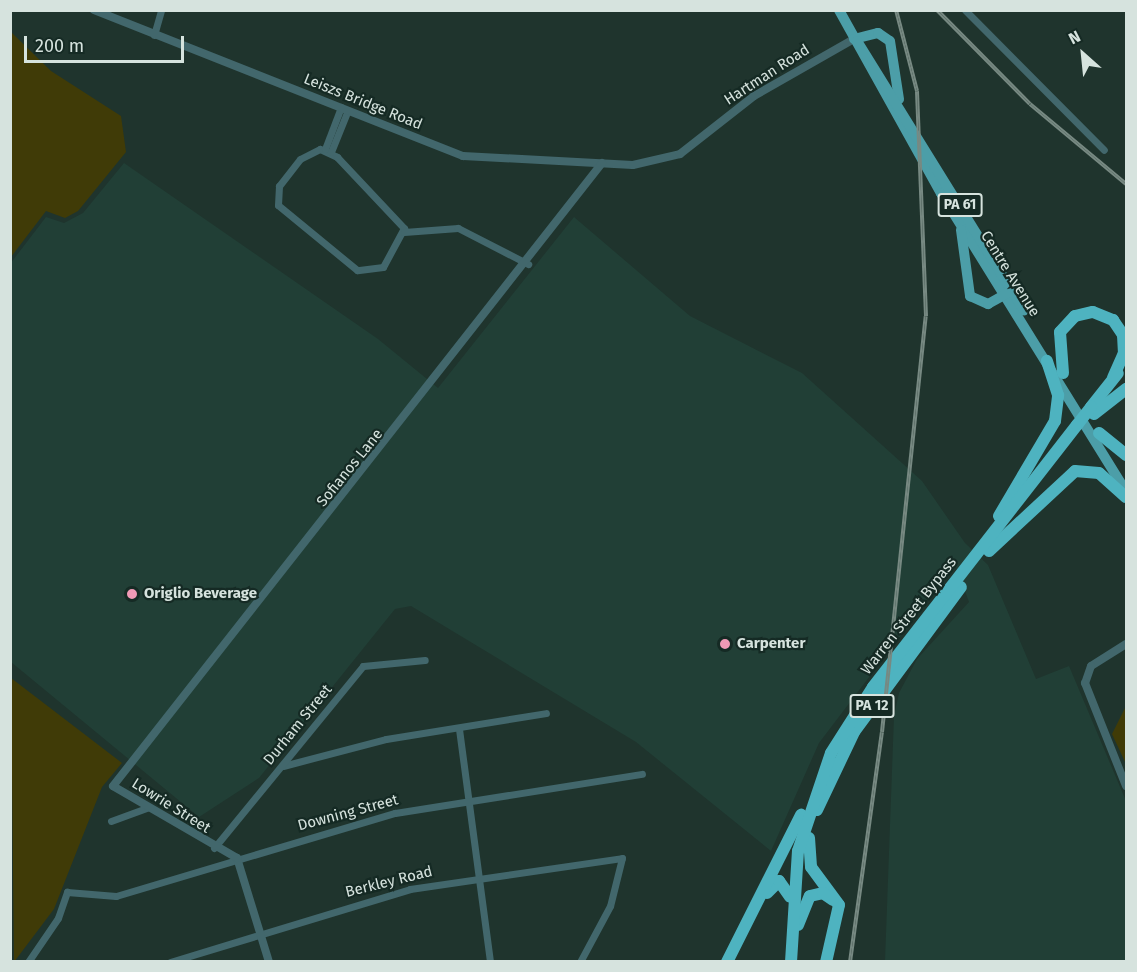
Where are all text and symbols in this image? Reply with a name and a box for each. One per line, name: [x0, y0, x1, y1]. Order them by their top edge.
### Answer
scale bar: [27, 24, 188, 62]
north arrow: [1053, 24, 1113, 84]
text: N: [1066, 27, 1084, 48]
text: 200 m: [35, 35, 84, 57]
street label: Hartman Road: [721, 41, 813, 109]
street label: Leiszs Bridge Road: [301, 70, 425, 134]
road number: PA 61: [938, 194, 982, 216]
street label: Centre Avenue: [976, 228, 1044, 320]
street label: Sofianos Lane: [313, 426, 387, 510]
street label: Warren Street Bypass: [858, 554, 960, 678]
place label: Origlio Beverage: [144, 585, 257, 603]
marker: Origlio Beverage: [125, 587, 139, 601]
place label: Carpenter: [737, 635, 805, 653]
marker: Carpenter: [718, 637, 732, 651]
street label: Durham Street: [260, 681, 336, 769]
road number: PA 12: [850, 695, 894, 717]
street label: Lowrie Street: [128, 775, 214, 837]
street label: Downing Street: [296, 791, 400, 835]
street label: Berkley Road: [344, 862, 434, 902]

